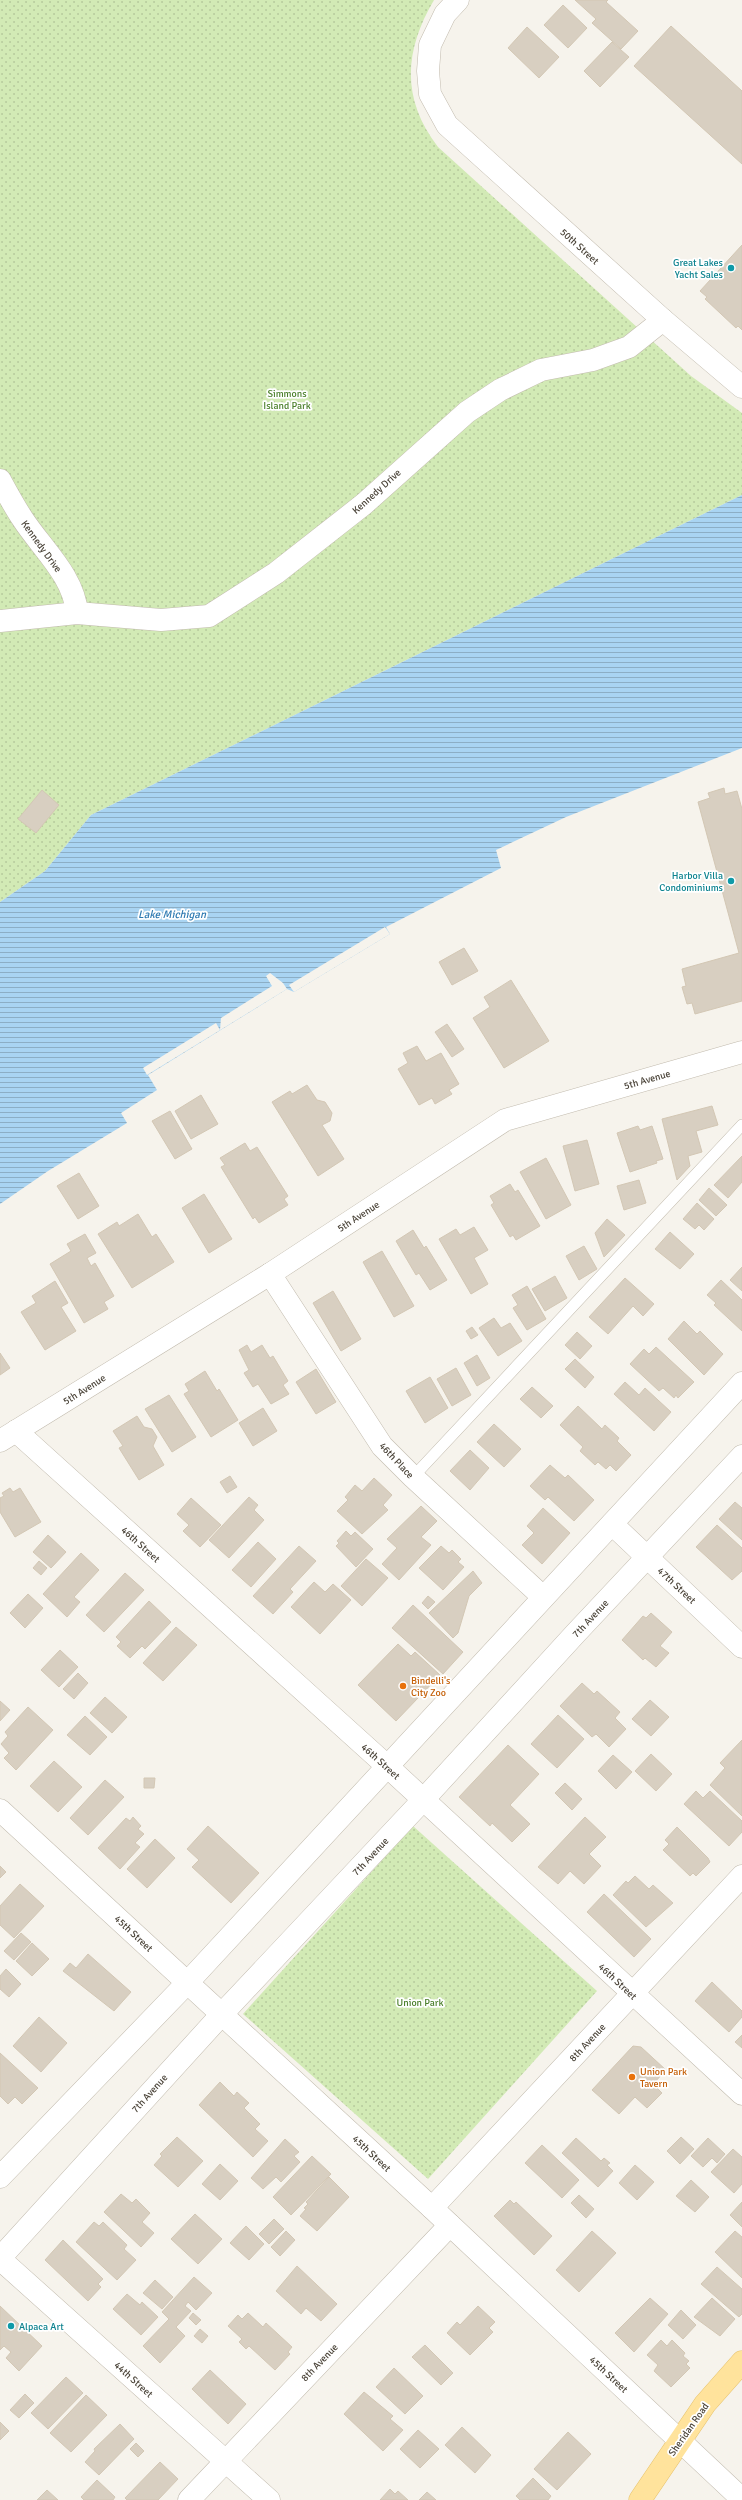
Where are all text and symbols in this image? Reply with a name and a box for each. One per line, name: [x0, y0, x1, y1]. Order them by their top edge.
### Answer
street label: 50th Street: [557, 226, 602, 268]
place label: Great Lakes Yacht Sales: [673, 257, 724, 281]
marker: Great Lakes Yacht Sales: [726, 263, 736, 273]
park label: Simmons Island Park: [263, 388, 311, 412]
street label: Kennedy Drive: [350, 467, 403, 517]
street label: Kennedy Drive: [18, 518, 64, 575]
place label: Harbor Villa Condominiums: [659, 870, 724, 894]
marker: Harbor Villa Condominiums: [726, 876, 736, 886]
water label: Lake Michigan: [138, 908, 207, 921]
street label: 5th Avenue: [623, 1068, 672, 1092]
street label: 5th Avenue: [335, 1199, 382, 1235]
street label: 5th Avenue: [61, 1372, 108, 1408]
street label: 46th Place: [376, 1440, 416, 1481]
street label: 46th Street: [118, 1524, 163, 1566]
street label: 47th Street: [655, 1565, 698, 1607]
street label: 7th Avenue: [570, 1597, 611, 1640]
place label: Bindelli's City Zoo: [411, 1675, 451, 1699]
marker: Bindelli's City Zoo: [398, 1681, 408, 1691]
street label: 46th Street: [358, 1741, 403, 1783]
street label: 7th Avenue: [350, 1835, 391, 1878]
street label: 45th Street: [112, 1913, 155, 1955]
street label: 46th Street: [596, 1961, 639, 2003]
park label: Union Park: [397, 1997, 443, 2009]
street label: 8th Avenue: [567, 2021, 608, 2064]
place label: Union Park Tavern: [640, 2066, 687, 2090]
street label: 7th Avenue: [129, 2072, 170, 2115]
marker: Union Park Tavern: [627, 2072, 637, 2082]
street label: 45th Street: [350, 2133, 393, 2175]
marker: Alpaca Art: [6, 2321, 16, 2331]
place label: Alpaca Art: [19, 2321, 64, 2333]
street label: 8th Avenue: [299, 2341, 341, 2384]
street label: 45th Street: [587, 2354, 630, 2396]
street label: 44th Street: [111, 2359, 156, 2401]
street label: Sheridan Road: [666, 2401, 712, 2458]

